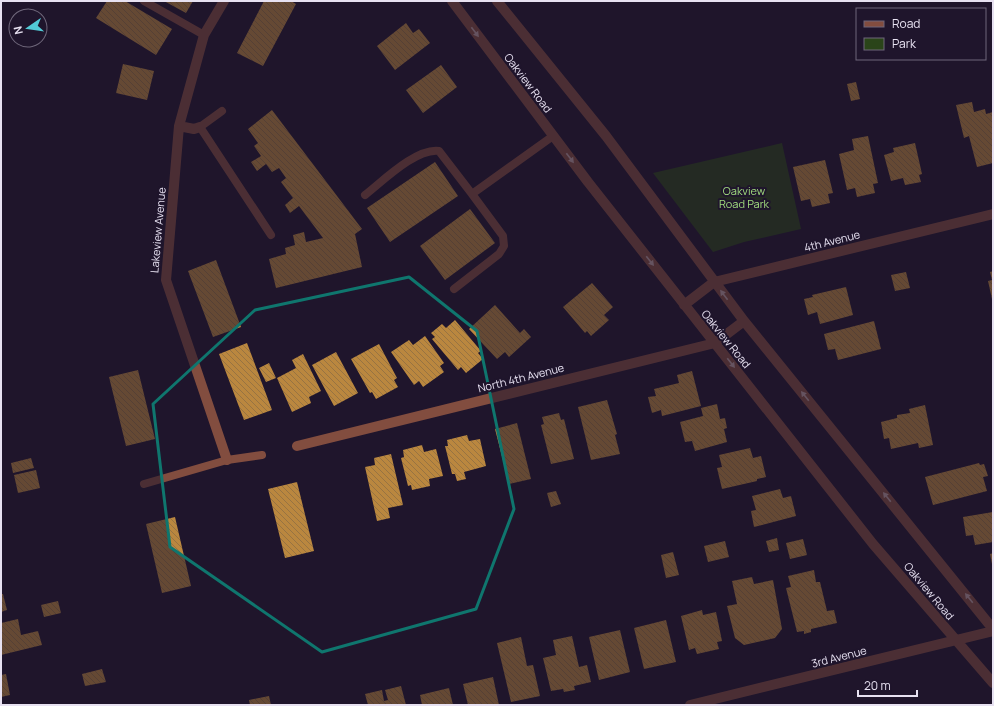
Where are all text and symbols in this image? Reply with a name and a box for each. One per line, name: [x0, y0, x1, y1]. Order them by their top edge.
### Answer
north arrow: [8, 8, 48, 48]
legend: [856, 8, 986, 60]
text: Road: [892, 15, 920, 32]
text: N: [10, 25, 26, 36]
one-way arrow: [471, 27, 479, 38]
text: Park: [892, 35, 917, 52]
street label: Oakview Road: [501, 50, 556, 115]
one-way arrow: [566, 153, 574, 164]
park label: Oakview Road Park: [719, 183, 770, 211]
street label: Lakeview Avenue: [146, 186, 169, 273]
street label: 4th Avenue: [802, 226, 862, 255]
one-way arrow: [646, 256, 654, 267]
one-way arrow: [720, 289, 728, 300]
street label: Oakview Road: [698, 307, 754, 371]
one-way arrow: [726, 357, 735, 368]
street label: North 4th Avenue: [476, 359, 566, 395]
one-way arrow: [801, 391, 809, 402]
one-way arrow: [882, 492, 891, 503]
street label: Oakview Road: [901, 559, 958, 623]
one-way arrow: [964, 593, 973, 604]
street label: 3rd Avenue: [810, 642, 869, 671]
scale bar: [858, 672, 917, 698]
text: 20 m: [864, 677, 891, 694]

